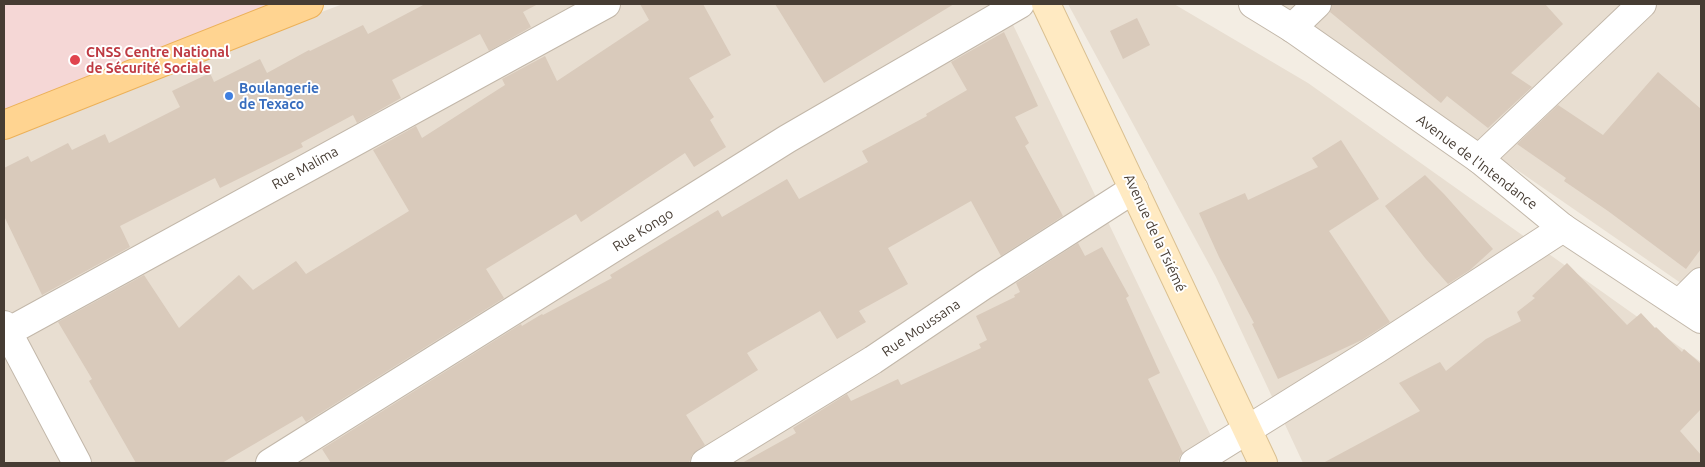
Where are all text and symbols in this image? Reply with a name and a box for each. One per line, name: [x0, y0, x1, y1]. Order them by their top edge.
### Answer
place label: CNSS Centre National de Sécurité Sociale: [86, 44, 229, 76]
marker: CNSS Centre National de Sécurité Sociale: [68, 53, 82, 67]
place label: Boulangerie de Texaco: [239, 80, 319, 112]
marker: Boulangerie de Texaco: [223, 90, 235, 102]
street label: Avenue de l'Intendance: [1413, 111, 1541, 213]
street label: Rue Malima: [269, 143, 341, 193]
street label: Avenue de la Tsiémé: [1120, 172, 1190, 294]
street label: Rue Kongo: [610, 205, 676, 255]
street label: Rue Moussana: [879, 296, 963, 360]

